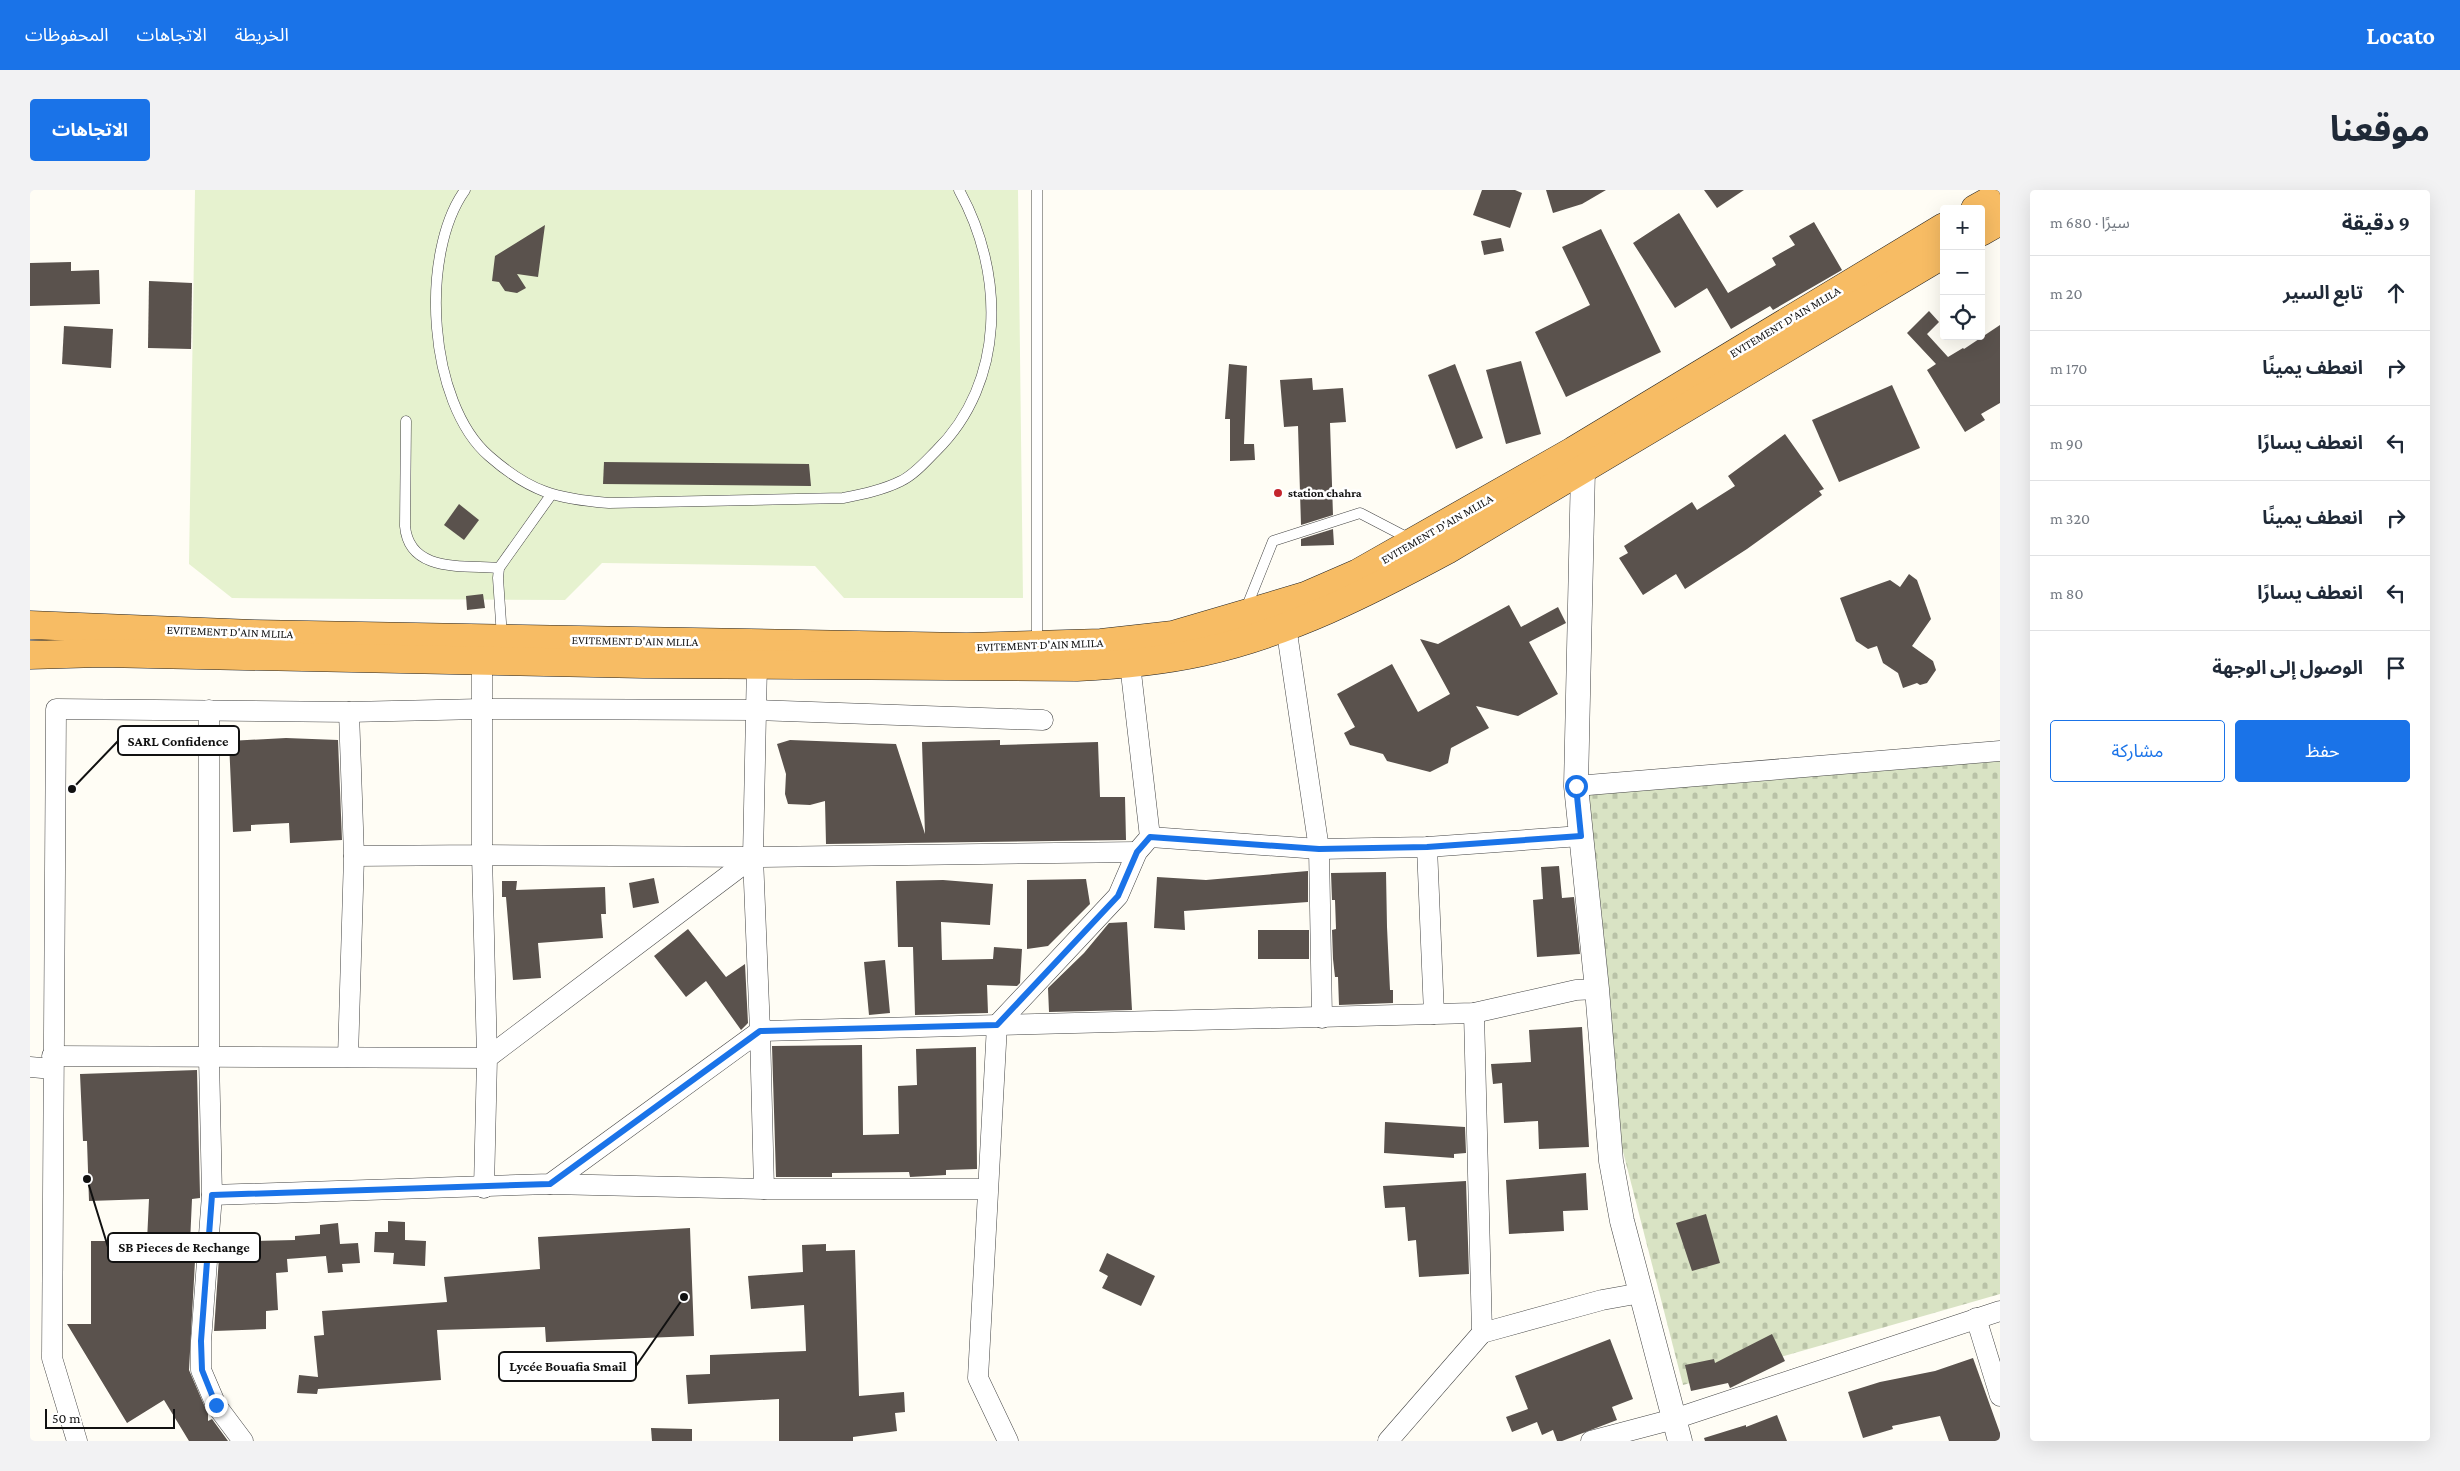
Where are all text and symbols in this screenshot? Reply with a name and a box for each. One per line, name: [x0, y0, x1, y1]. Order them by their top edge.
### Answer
text: Locato: [2366, 22, 2435, 49]
text: المحفوظات: [25, 25, 109, 45]
text: الاتجاهات: [137, 25, 207, 45]
text: الخريطة: [235, 25, 289, 45]
button: الاتجاهات: [30, 99, 150, 161]
text: موقعنا: [2330, 110, 2430, 149]
map controls: [1940, 205, 1985, 340]
button: +: [1940, 205, 1985, 250]
text: 9 دقيقة: [2342, 211, 2410, 235]
text: سيرًا · 680 m: [2050, 214, 2130, 231]
button: −: [1940, 250, 1985, 295]
icon: ahead: [2382, 279, 2410, 307]
text: تابع السير: [2283, 282, 2363, 303]
street label: EVITEMENT D'AIN MLILA: [1727, 283, 1843, 361]
text: 20 m: [2050, 285, 2083, 302]
button: locate: [1940, 295, 1985, 340]
icon: right: [2382, 354, 2410, 382]
text: انعطف يمينًا: [2262, 357, 2363, 378]
text: 170 m: [2050, 360, 2087, 377]
icon: left: [2382, 429, 2410, 457]
text: انعطف يسارًا: [2257, 432, 2363, 453]
text: 90 m: [2050, 435, 2083, 452]
place label: station chahra: [1288, 486, 1362, 500]
marker: station chahra: [1272, 487, 1284, 499]
street label: EVITEMENT D'AIN MLILA: [1379, 491, 1496, 567]
icon: right: [2382, 504, 2410, 532]
text: انعطف يمينًا: [2262, 507, 2363, 528]
text: 320 m: [2050, 510, 2090, 527]
icon: left: [2382, 579, 2410, 607]
text: انعطف يسارًا: [2257, 582, 2363, 603]
text: 80 m: [2050, 585, 2084, 602]
street label: EVITEMENT D'AIN MLILA: [166, 623, 294, 641]
street label: EVITEMENT D'AIN MLILA: [572, 633, 699, 649]
street label: EVITEMENT D'AIN MLILA: [976, 636, 1104, 654]
icon: arrive: [2382, 654, 2410, 682]
text: الوصول إلى الوجهة: [2212, 657, 2363, 678]
button: مشاركة: [2050, 720, 2225, 782]
button: حفظ: [2235, 720, 2410, 782]
callout: SARL Confidence: [118, 726, 239, 755]
text: SARL Confidence: [128, 733, 229, 749]
route start: [1565, 775, 1588, 798]
callout: SB Pieces de Rechange: [108, 1233, 260, 1262]
text: SB Pieces de Rechange: [118, 1239, 250, 1255]
callout: Lycée Bouafia Smail: [499, 1352, 636, 1381]
text: Lycée Bouafia Smail: [509, 1358, 627, 1374]
route end: [205, 1394, 228, 1417]
scale bar: [45, 1406, 175, 1429]
text: 50 m: [52, 1410, 80, 1426]

